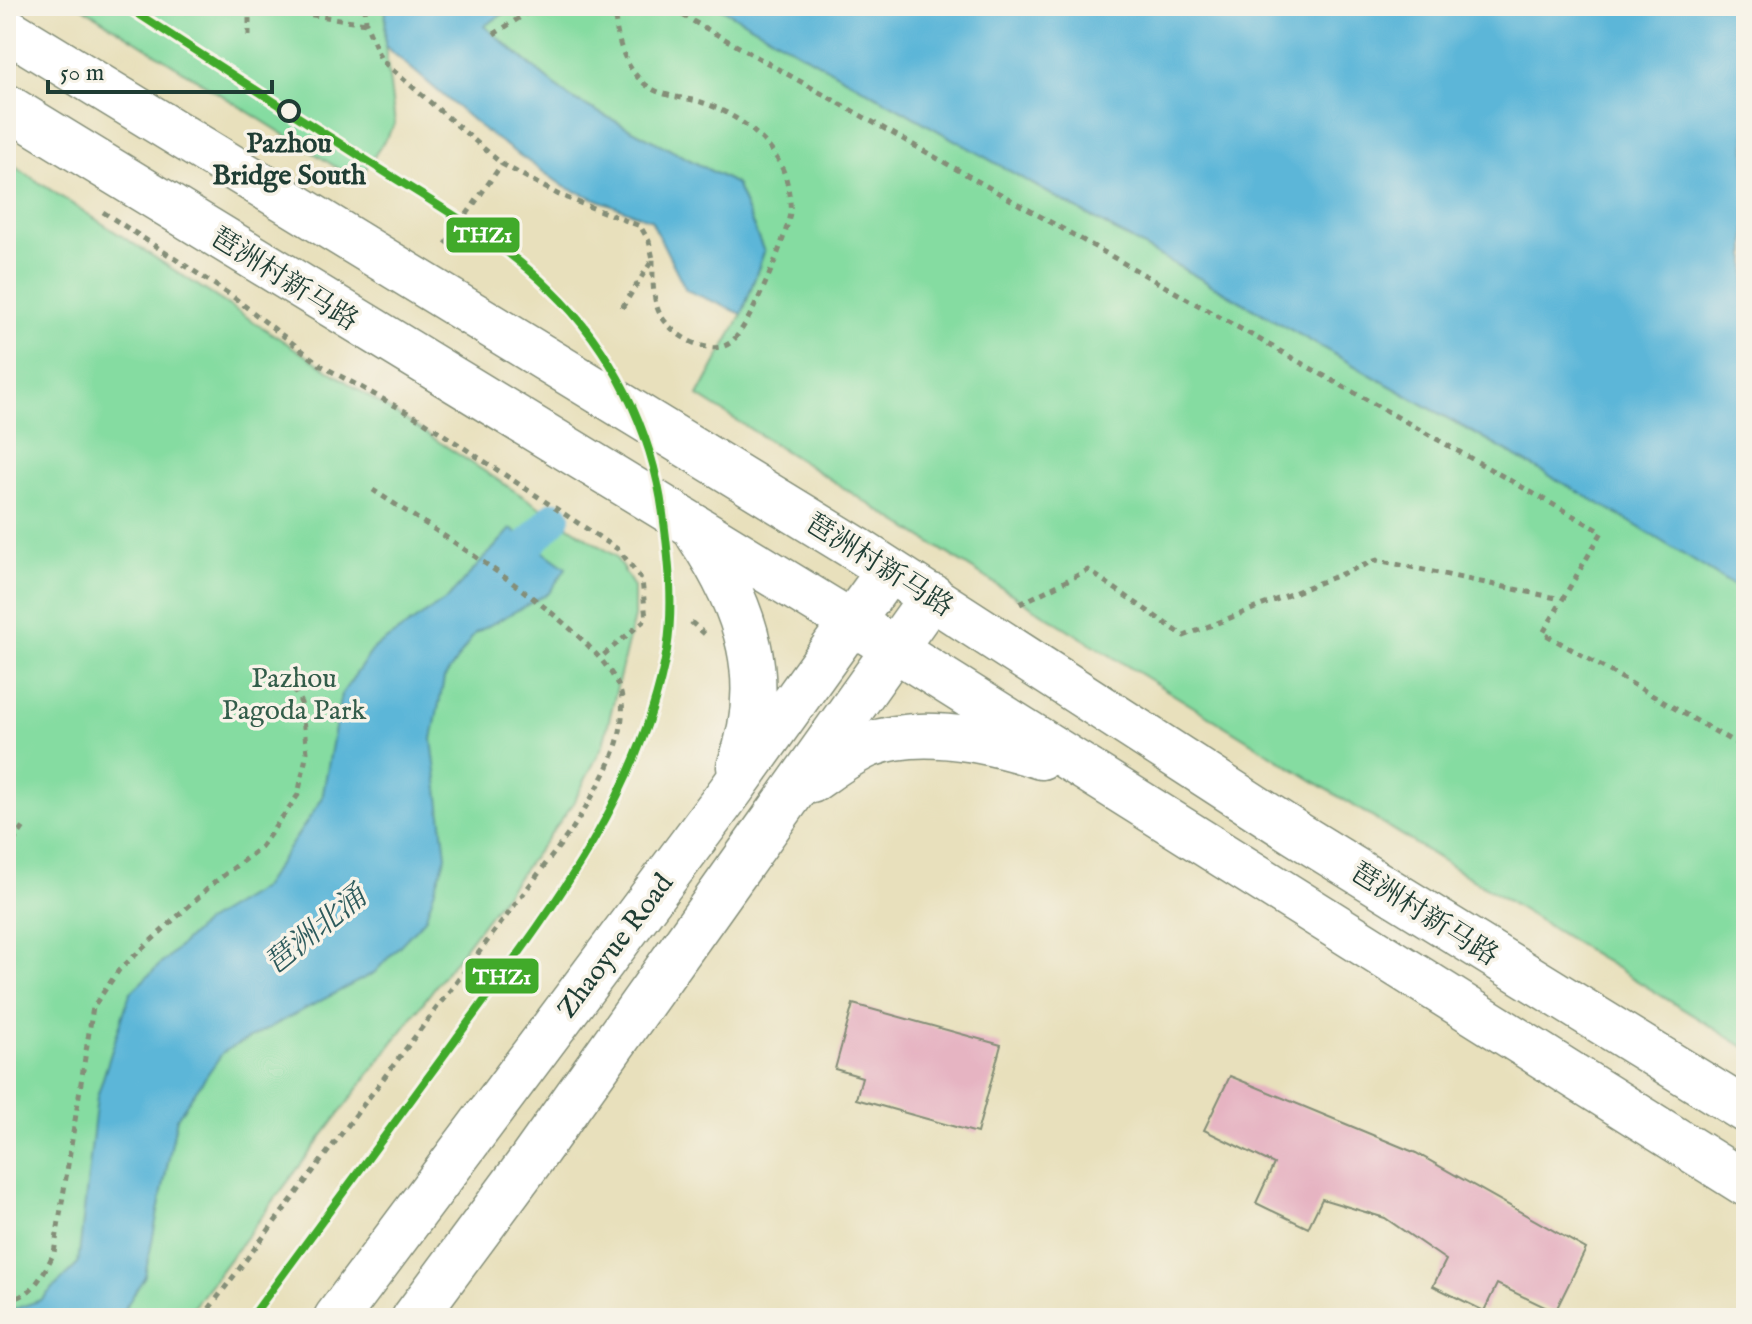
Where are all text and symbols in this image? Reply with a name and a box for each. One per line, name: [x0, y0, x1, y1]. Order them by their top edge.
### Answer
scale bar: [48, 44, 272, 94]
text: 50 m: [60, 58, 104, 89]
marker: Pazhou Bridge South: [278, 100, 300, 122]
place label: Pazhou Bridge South: [212, 127, 367, 194]
line badge: THZ1: [445, 216, 521, 254]
street label: 琶洲村新马路: [203, 221, 364, 339]
text: THZ1: [453, 222, 512, 250]
street label: 琶洲村新马路: [798, 507, 959, 625]
park label: Pazhou Pagoda Park: [222, 662, 367, 729]
street label: 琶洲村新马路: [1343, 856, 1504, 974]
street label: Zhaoyue Road: [550, 867, 682, 1026]
water label: 琶洲北涌: [258, 877, 377, 984]
line badge: THZ1: [464, 957, 540, 995]
text: THZ1: [472, 964, 531, 992]

